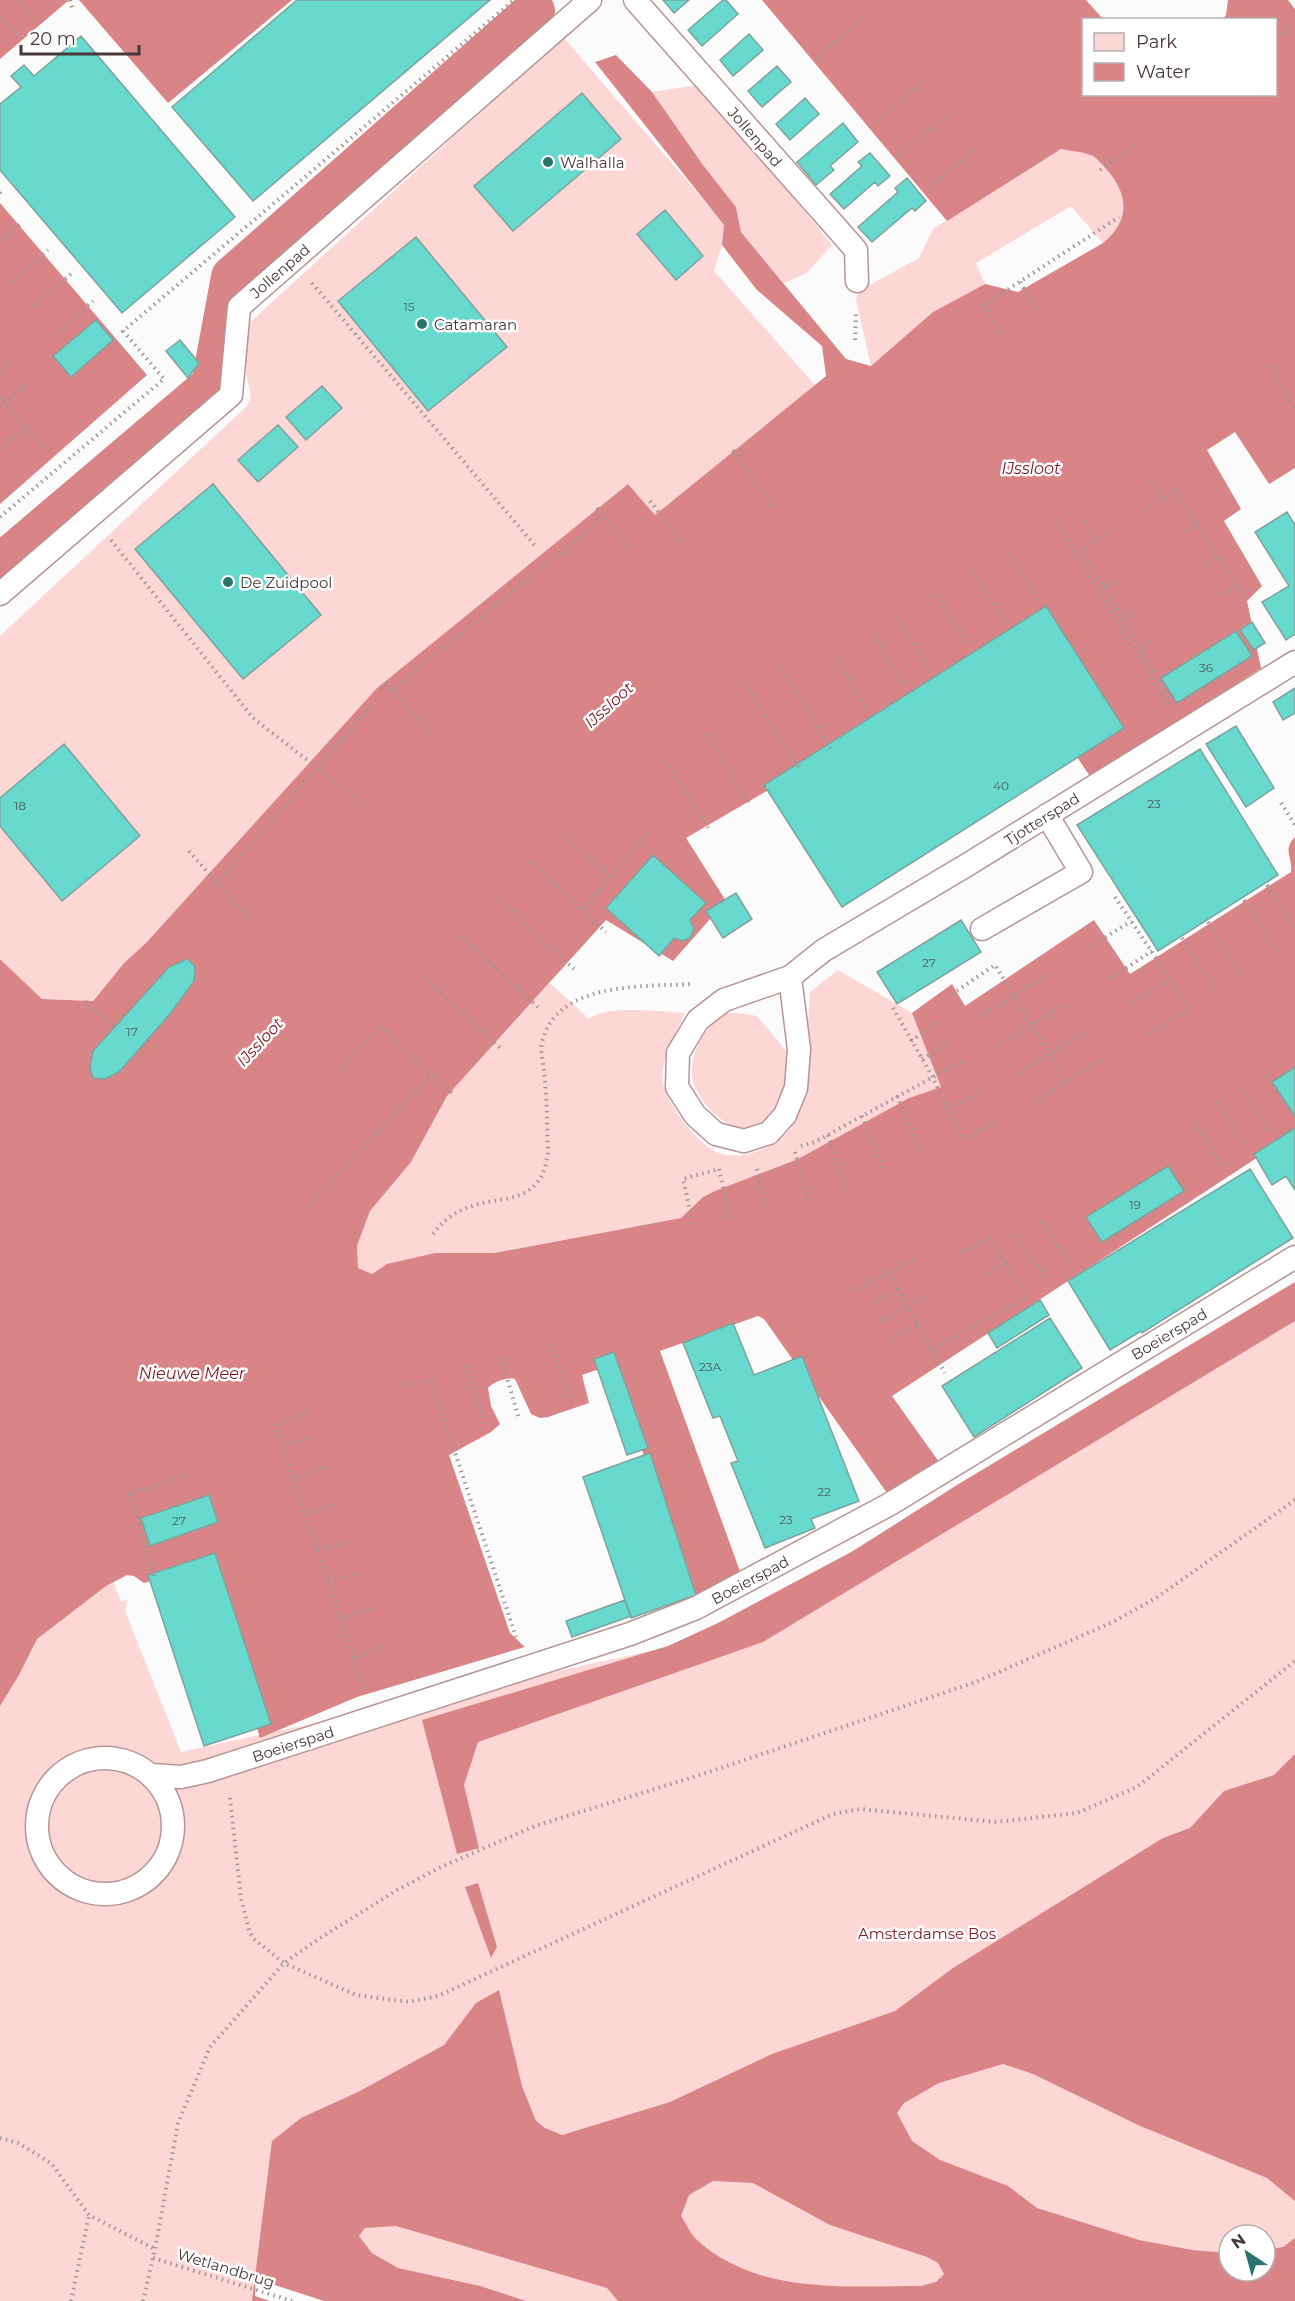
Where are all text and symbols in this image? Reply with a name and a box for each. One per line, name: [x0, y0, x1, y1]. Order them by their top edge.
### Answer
scale bar: [21, 18, 140, 56]
legend: [1082, 18, 1277, 96]
text: 20 m: [30, 28, 76, 50]
text: Park: [1136, 31, 1177, 53]
text: Water: [1136, 61, 1191, 83]
street label: Jollenpad: [723, 102, 786, 171]
place label: Walhalla: [560, 153, 625, 172]
marker: Walhalla: [541, 155, 555, 169]
street label: Jollenpad: [245, 240, 314, 303]
house number: 15: [403, 299, 415, 314]
place label: Catamaran: [434, 315, 517, 334]
marker: Catamaran: [415, 317, 429, 331]
water label: IJssloot: [1001, 459, 1061, 478]
place label: De Zuidpool: [240, 573, 332, 592]
marker: De Zuidpool: [221, 575, 235, 589]
house number: 36: [1199, 660, 1213, 675]
water label: IJssloot: [581, 678, 638, 732]
house number: 40: [993, 778, 1009, 793]
street label: Tjotterspad: [1001, 788, 1083, 850]
house number: 23: [1147, 796, 1161, 811]
house number: 18: [14, 798, 26, 813]
house number: 27: [922, 955, 936, 970]
water label: IJssloot: [233, 1014, 287, 1070]
house number: 17: [126, 1024, 138, 1039]
house number: 19: [1129, 1197, 1141, 1212]
street label: Boeierspad: [1128, 1304, 1210, 1364]
house number: 23A: [699, 1359, 722, 1374]
water label: Nieuwe Meer: [139, 1364, 246, 1383]
house number: 22: [817, 1484, 831, 1499]
house number: 23: [779, 1512, 793, 1527]
house number: 27: [172, 1513, 186, 1528]
street label: Boeierspad: [708, 1552, 792, 1608]
street label: Boeierspad: [249, 1722, 337, 1766]
park label: Amsterdamse Bos: [858, 1924, 996, 1943]
north arrow: [1217, 2223, 1277, 2283]
text: N: [1228, 2230, 1249, 2253]
street label: Wetlandbrug: [175, 2244, 277, 2292]

